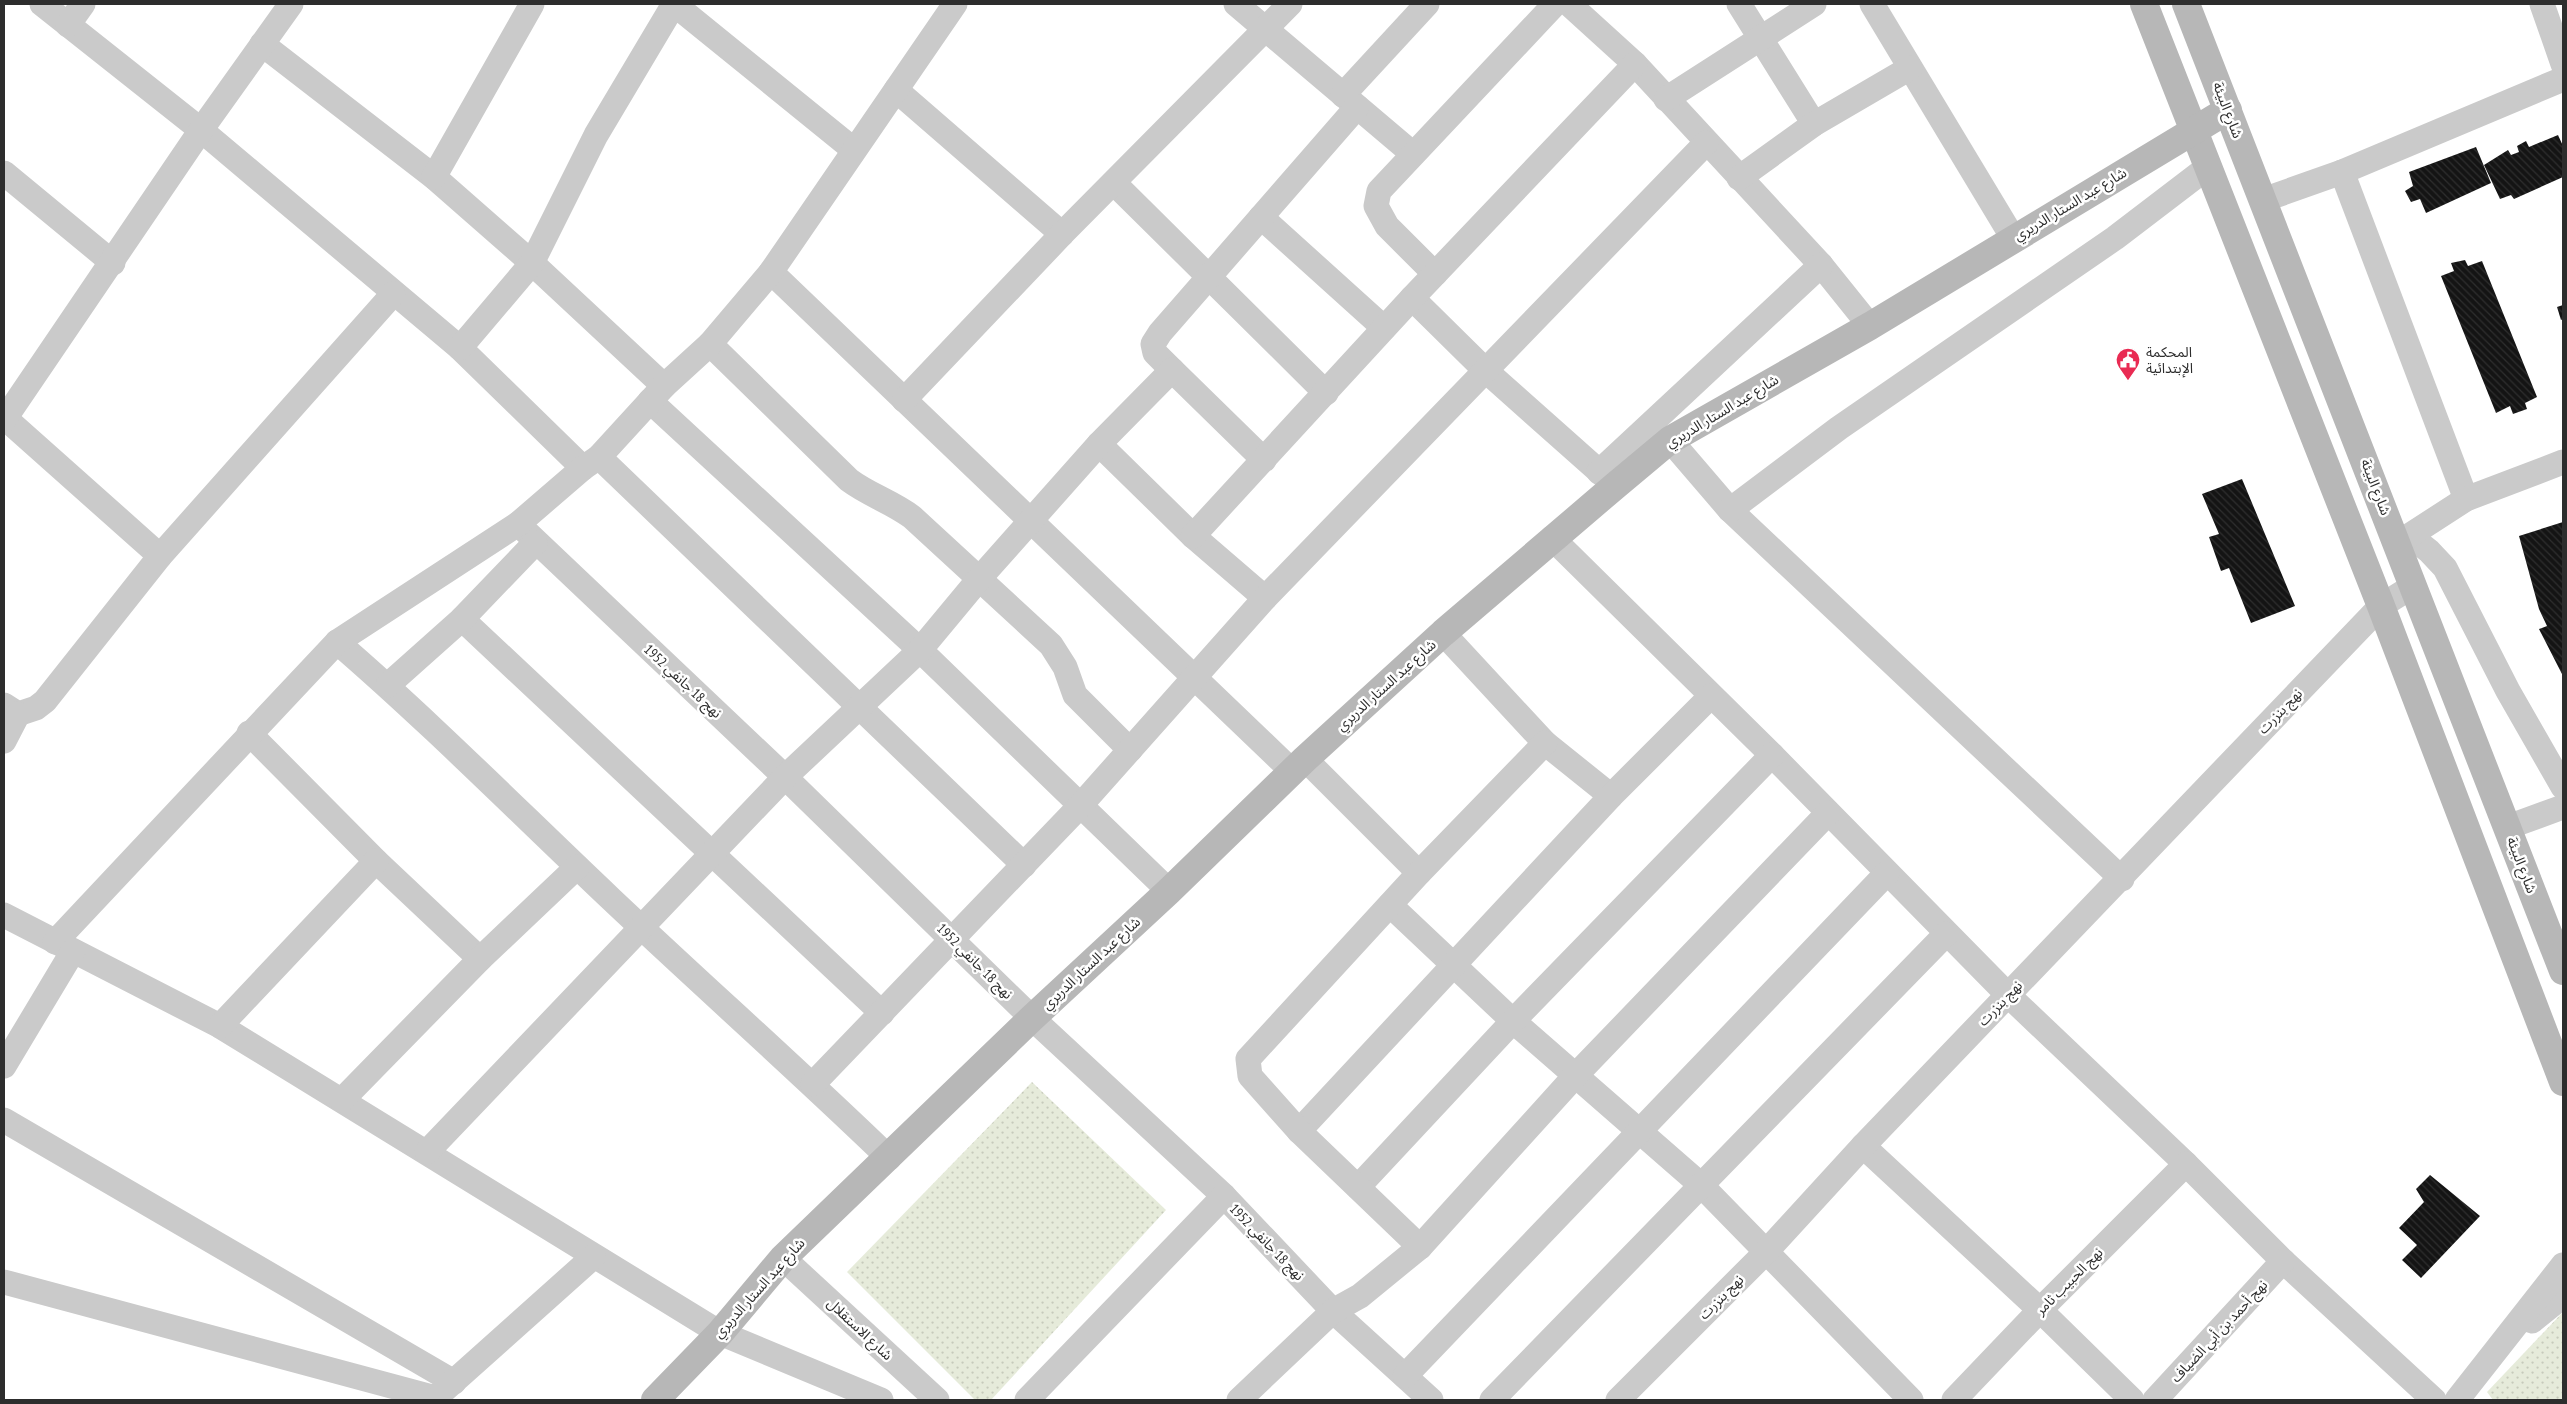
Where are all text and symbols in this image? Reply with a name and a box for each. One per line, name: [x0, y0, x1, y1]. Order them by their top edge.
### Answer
street label: شارع البيئة: [2207, 79, 2247, 141]
street label: شارع عبد الستار الدريري: [2010, 163, 2131, 247]
place label: المحكمة الإبتدائية: [2146, 343, 2193, 378]
public building icon: المحكمة الإبتدائية: [2115, 347, 2141, 381]
street label: شارع عبد الستار الدريري: [1662, 370, 1783, 454]
street label: شارع البيئة: [2355, 456, 2395, 518]
street label: شارع عبد الستار الدريري: [1332, 635, 1441, 736]
street label: نهج 18 جانفي 1952: [639, 640, 726, 723]
street label: نهج بنزرت: [2254, 684, 2308, 739]
street label: شارع البيئة: [2501, 834, 2541, 896]
street label: شارع عبد الستار الدريري: [1038, 913, 1146, 1015]
street label: نهج 18 جانفي 1952: [932, 919, 1017, 1004]
street label: نهج بنزرت: [1974, 976, 2028, 1031]
street label: نهج 18 جانفي 1952: [1224, 1200, 1308, 1286]
street label: شارع عبد الستار الدريري: [709, 1234, 810, 1343]
street label: نهج الحبيب ثامر: [2031, 1243, 2108, 1321]
street label: نهج بنزرت: [1695, 1271, 1749, 1325]
street label: نهج أحمد بن أبي الضياف: [2167, 1276, 2273, 1388]
street label: شارع الاستقلال: [822, 1294, 896, 1365]

